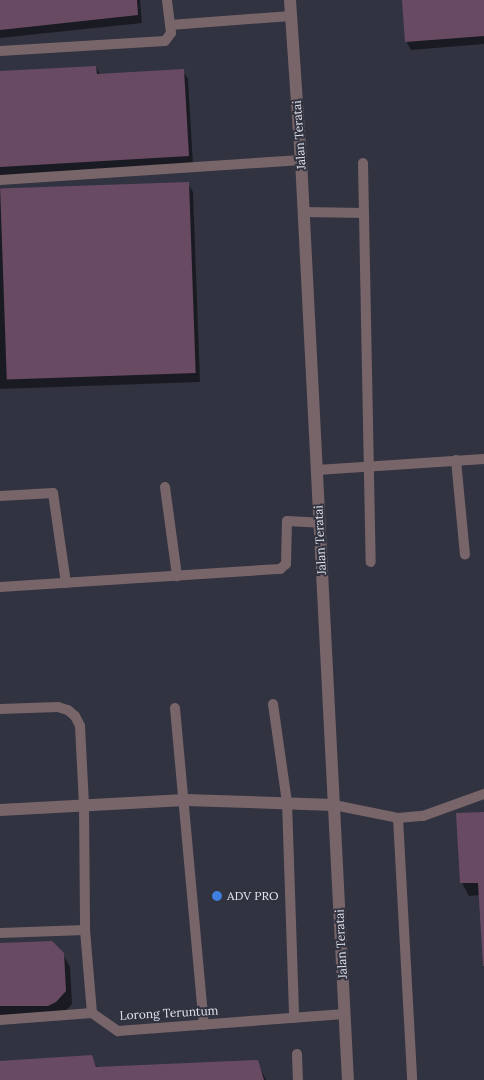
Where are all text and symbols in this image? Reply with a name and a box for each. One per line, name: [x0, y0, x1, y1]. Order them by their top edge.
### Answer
street label: Jalan Teratai: [289, 100, 309, 170]
street label: Jalan Teratai: [311, 505, 329, 575]
place label: ADV PRO: [227, 889, 279, 903]
marker: ADV PRO: [211, 890, 223, 902]
street label: Jalan Teratai: [332, 909, 350, 979]
street label: Lorong Teruntum: [119, 1003, 219, 1023]

